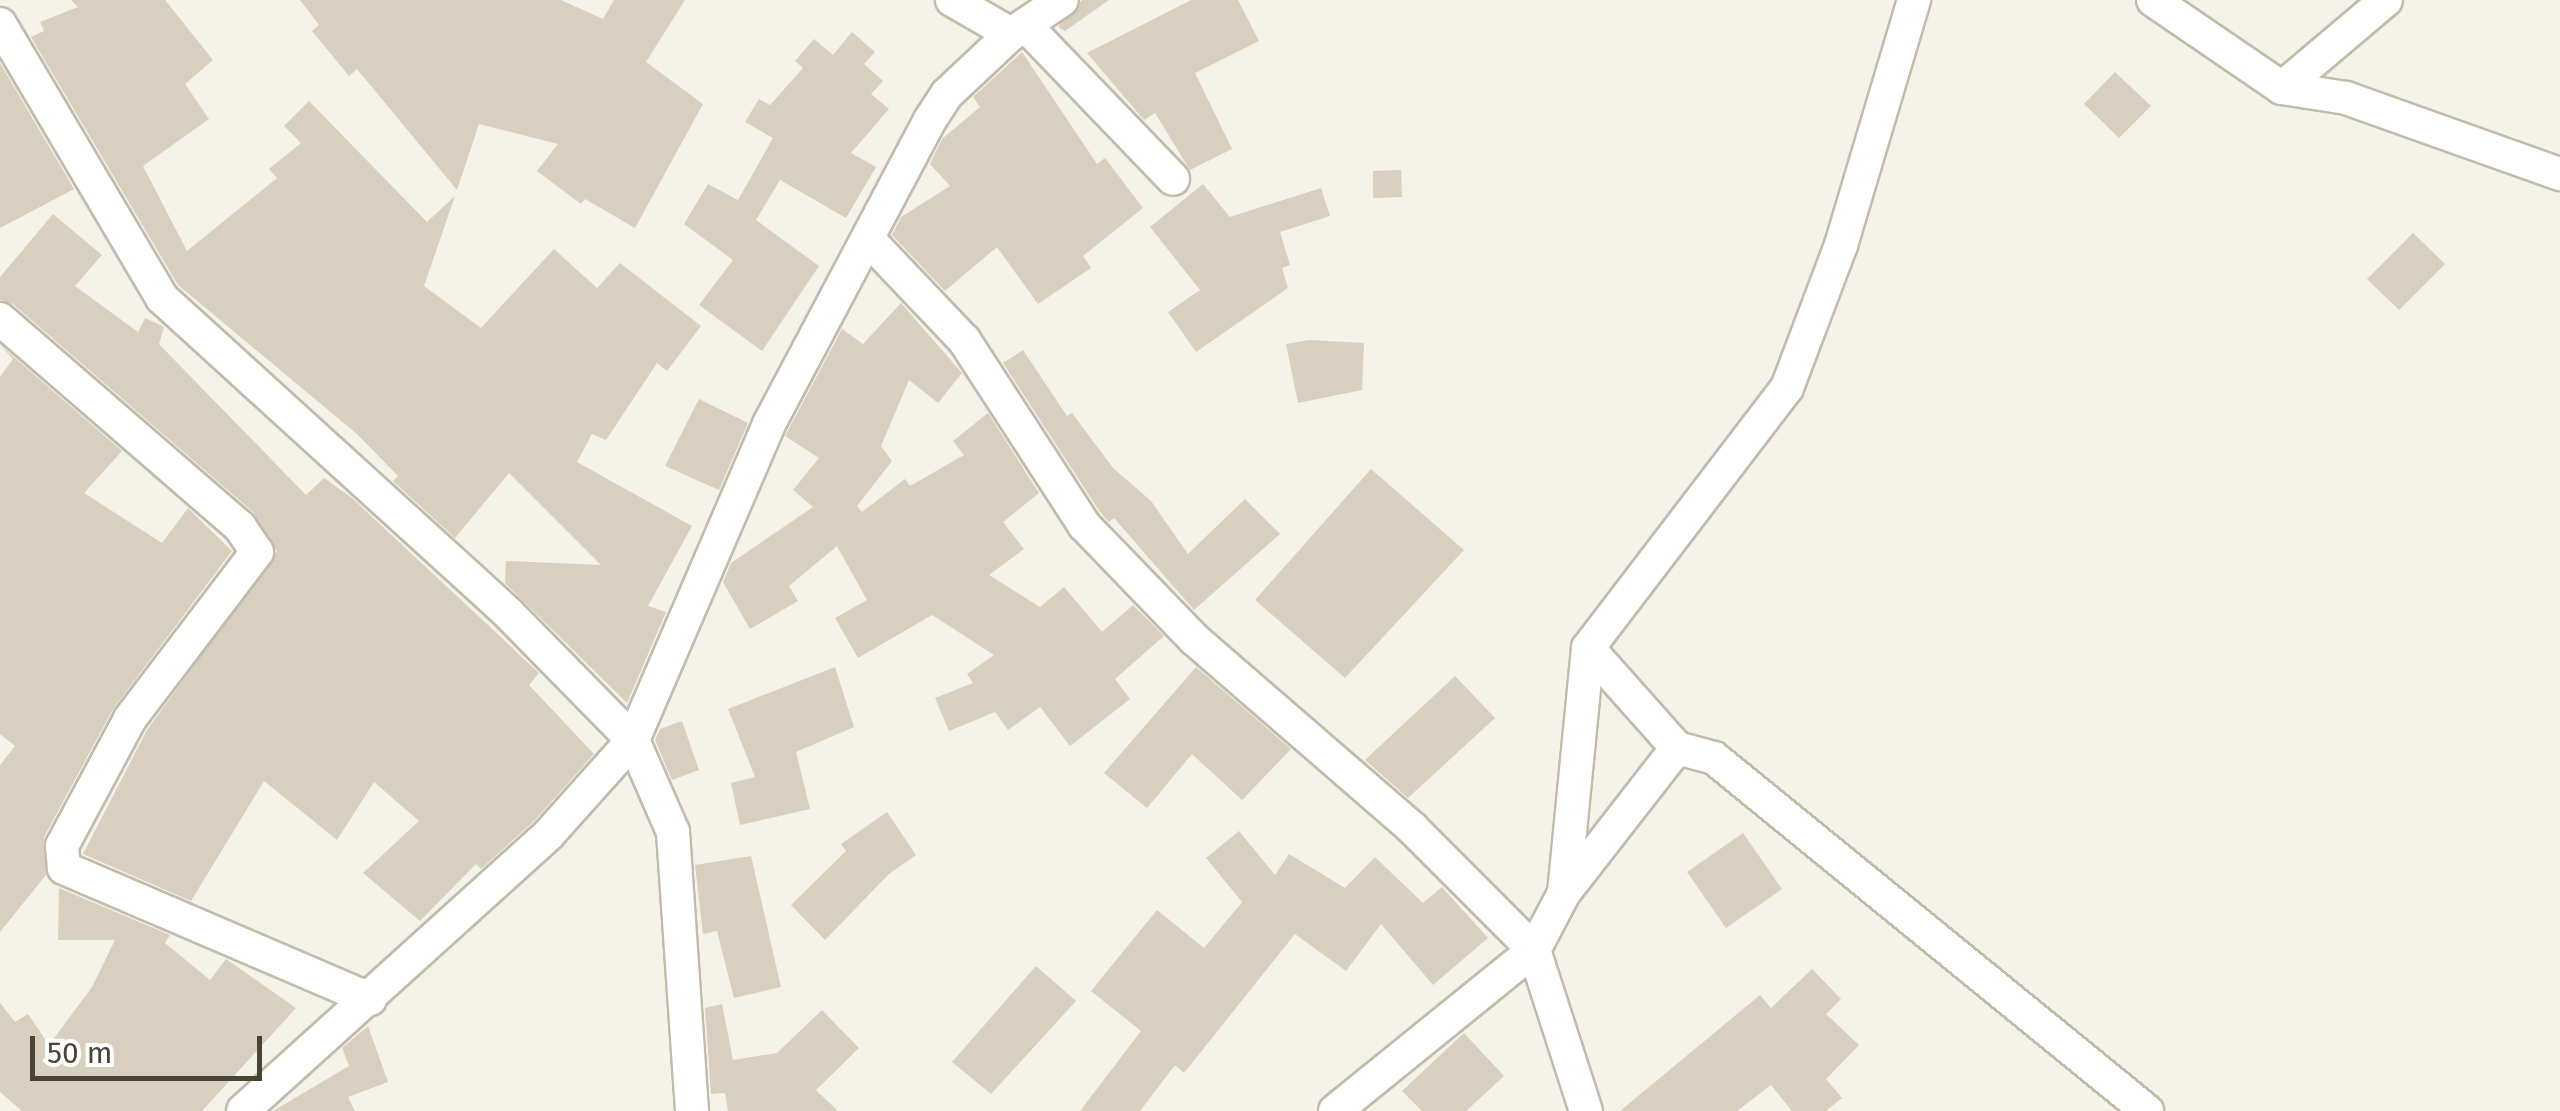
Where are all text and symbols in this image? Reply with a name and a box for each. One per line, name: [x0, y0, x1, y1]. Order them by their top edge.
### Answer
scale bar: [35, 1016, 268, 1078]
text: 50 m: [47, 1035, 112, 1071]

